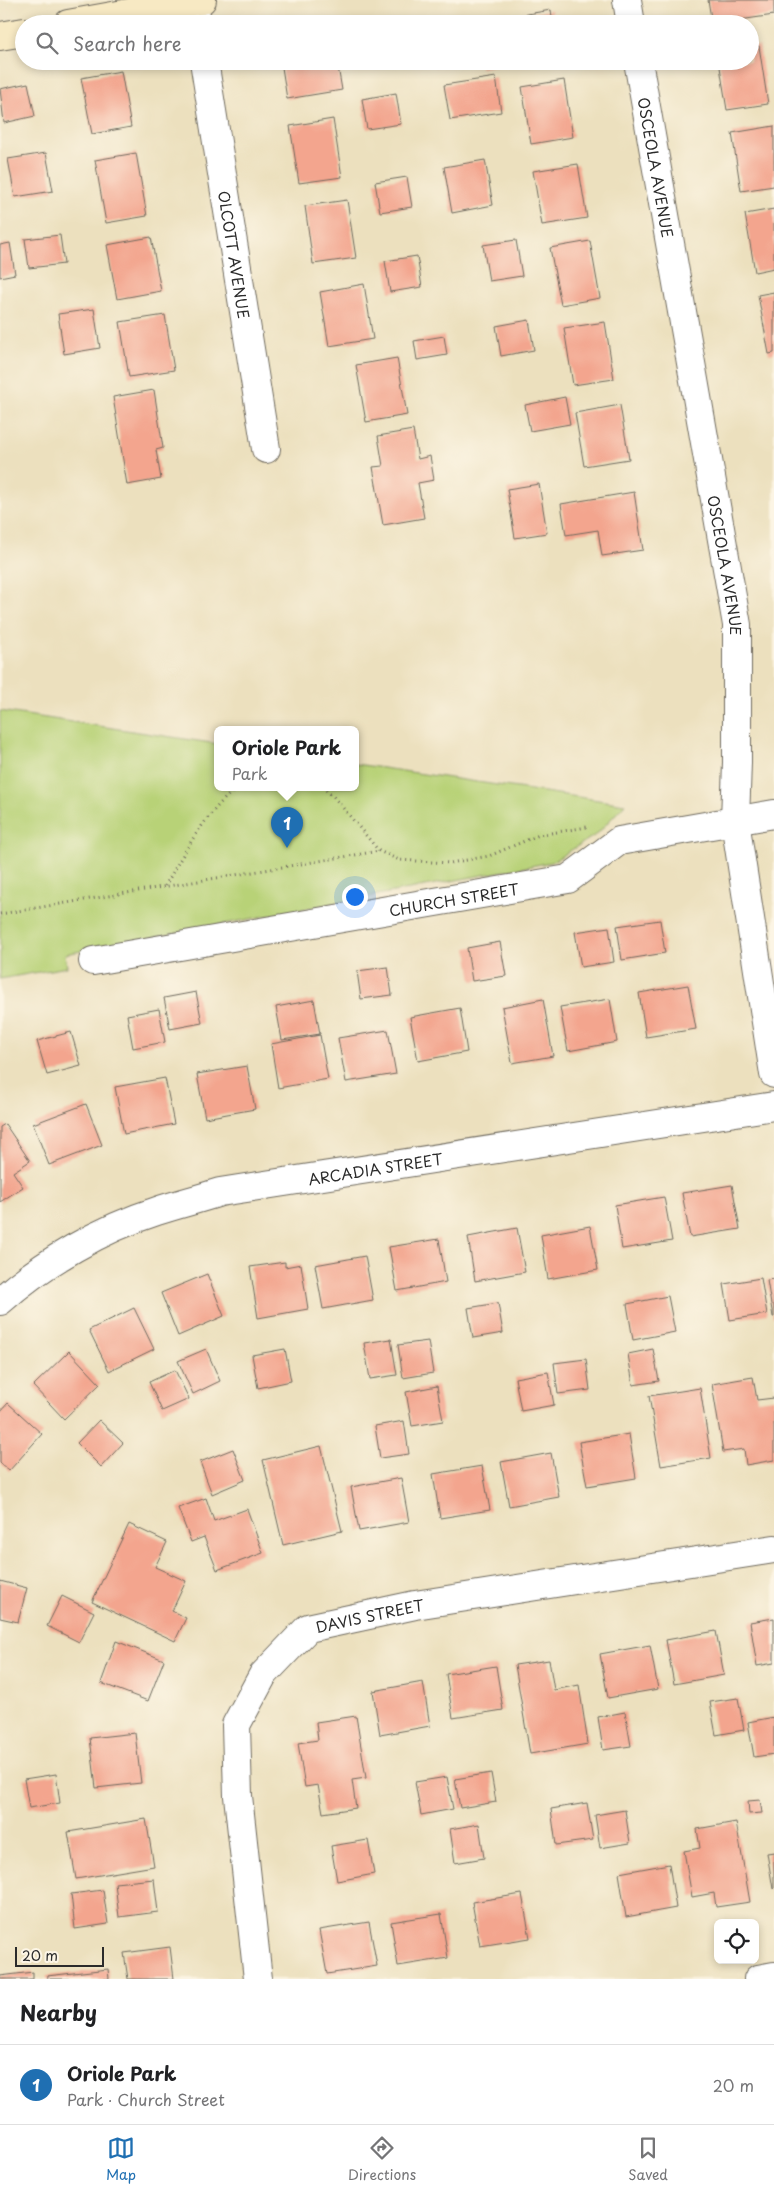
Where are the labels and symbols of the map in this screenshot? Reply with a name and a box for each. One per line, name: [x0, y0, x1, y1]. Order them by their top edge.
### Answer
street label: OSCEOLA AVENUE: [633, 95, 680, 239]
street label: OLCOTT AVENUE: [213, 189, 256, 320]
street label: OSCEOLA AVENUE: [703, 493, 749, 636]
pin: 1: [271, 807, 303, 848]
street label: CHURCH STREET: [387, 876, 521, 921]
your location: [342, 884, 368, 910]
street label: ARCADIA STREET: [306, 1146, 445, 1190]
street label: DAVIS STREET: [313, 1592, 426, 1638]
scale bar: [15, 1944, 104, 1967]

